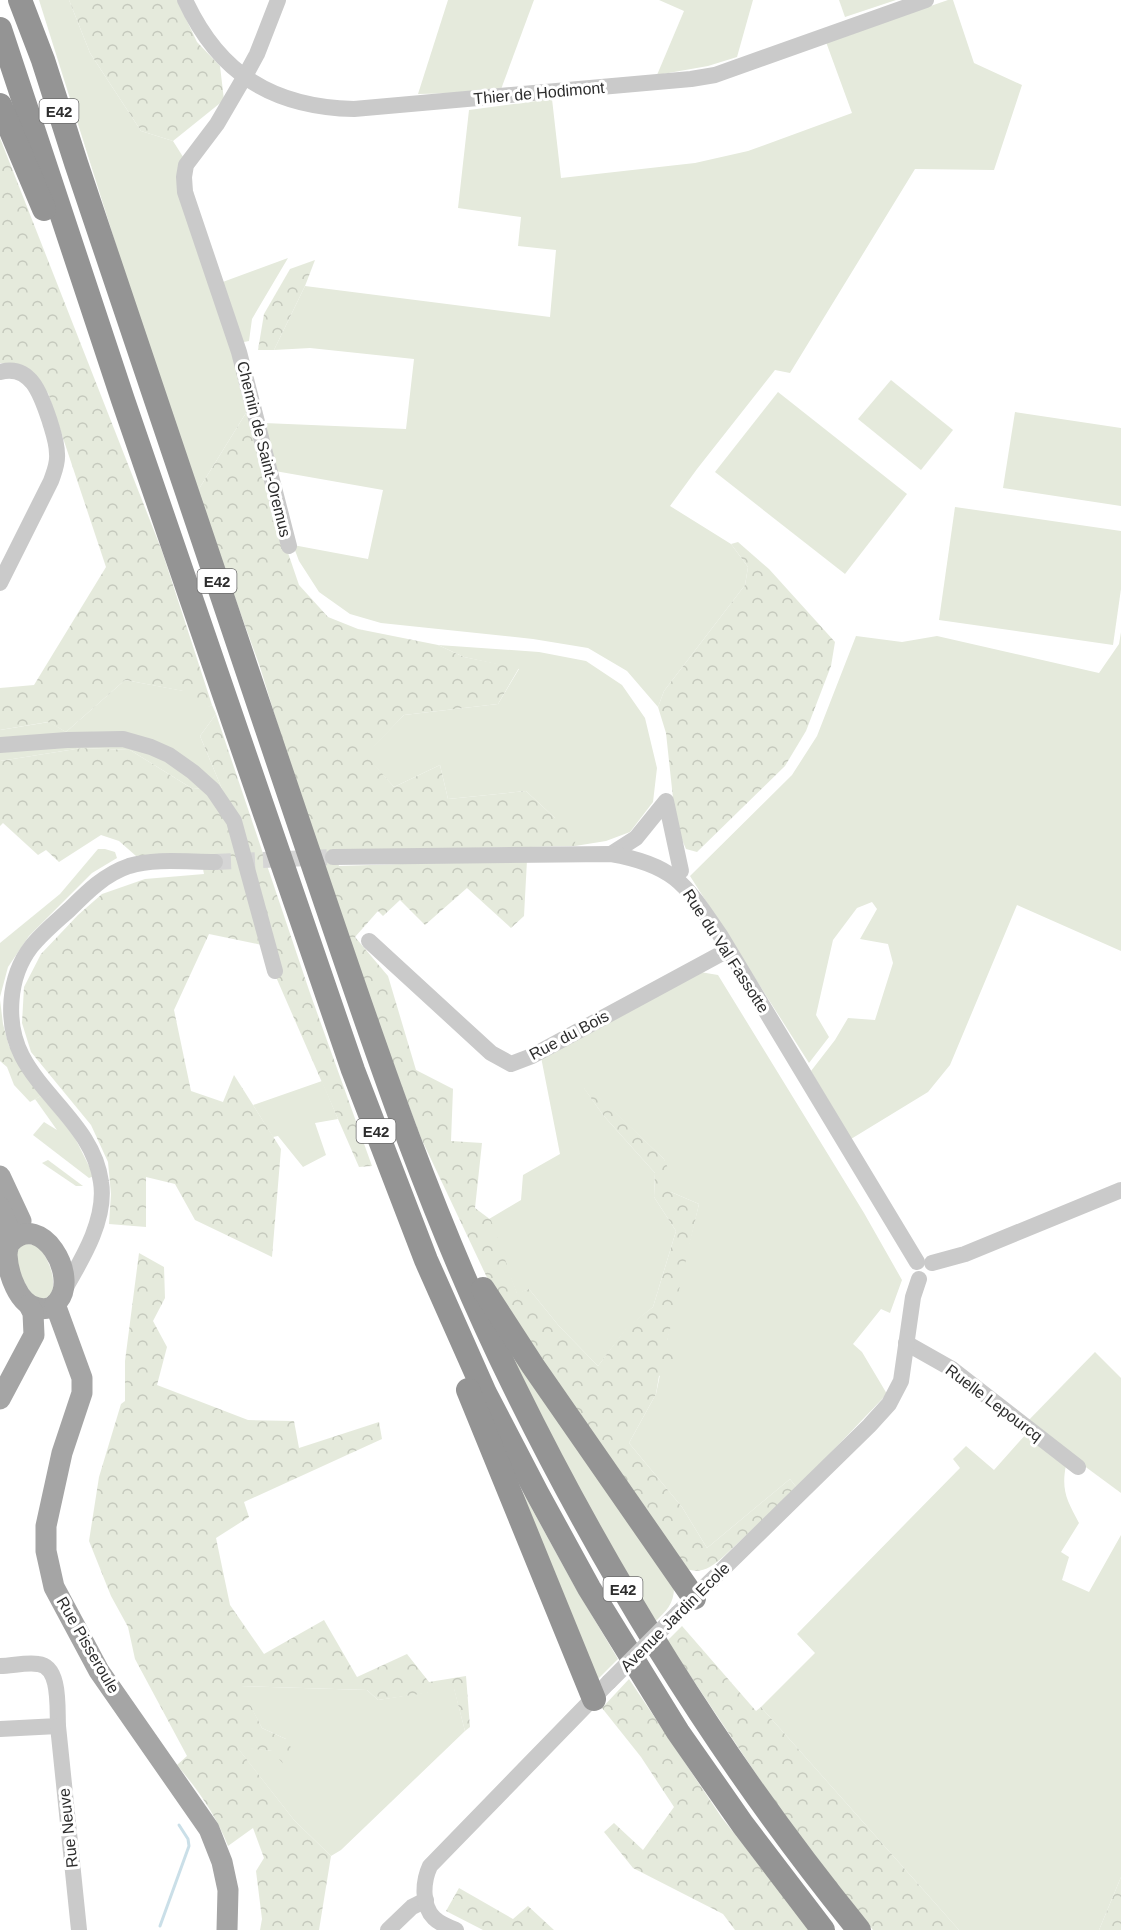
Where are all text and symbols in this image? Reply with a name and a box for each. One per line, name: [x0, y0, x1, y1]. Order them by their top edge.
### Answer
street label: Thier de Hodimont: [473, 79, 606, 107]
road number: E42: [40, 99, 78, 123]
street label: Chemin de Saint-Oremus: [234, 359, 294, 539]
road number: E42: [198, 569, 236, 593]
street label: Rue du Val Fassotte: [680, 886, 772, 1016]
street label: Rue du Bois: [527, 1007, 611, 1063]
road number: E42: [356, 1119, 395, 1143]
street label: Ruelle Lepourcq: [942, 1361, 1046, 1445]
street label: Avenue Jardin Ecole: [617, 1559, 733, 1675]
road number: E42: [604, 1577, 642, 1601]
street label: Rue Pisseroule: [54, 1594, 123, 1696]
street label: Rue Neuve: [55, 1787, 81, 1869]

